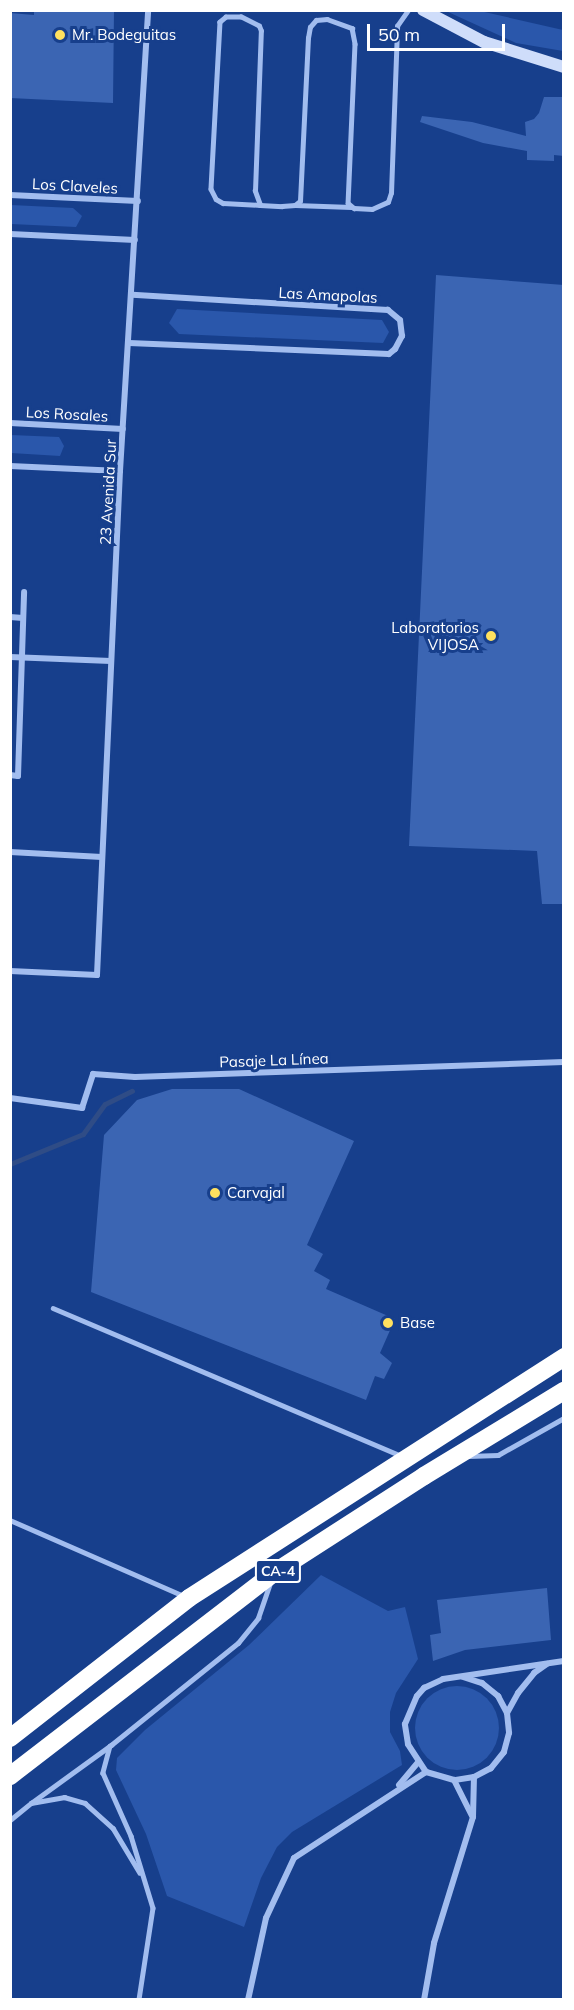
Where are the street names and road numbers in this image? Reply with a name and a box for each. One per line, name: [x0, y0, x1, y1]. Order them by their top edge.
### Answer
street label: Los Claveles: [32, 175, 118, 197]
street label: Las Amapolas: [278, 283, 378, 307]
street label: Los Rosales: [25, 403, 109, 425]
street label: 23 Avenida Sur: [96, 438, 120, 546]
street label: Pasaje La Línea: [219, 1049, 329, 1071]
road number: CA-4: [254, 1560, 302, 1582]

